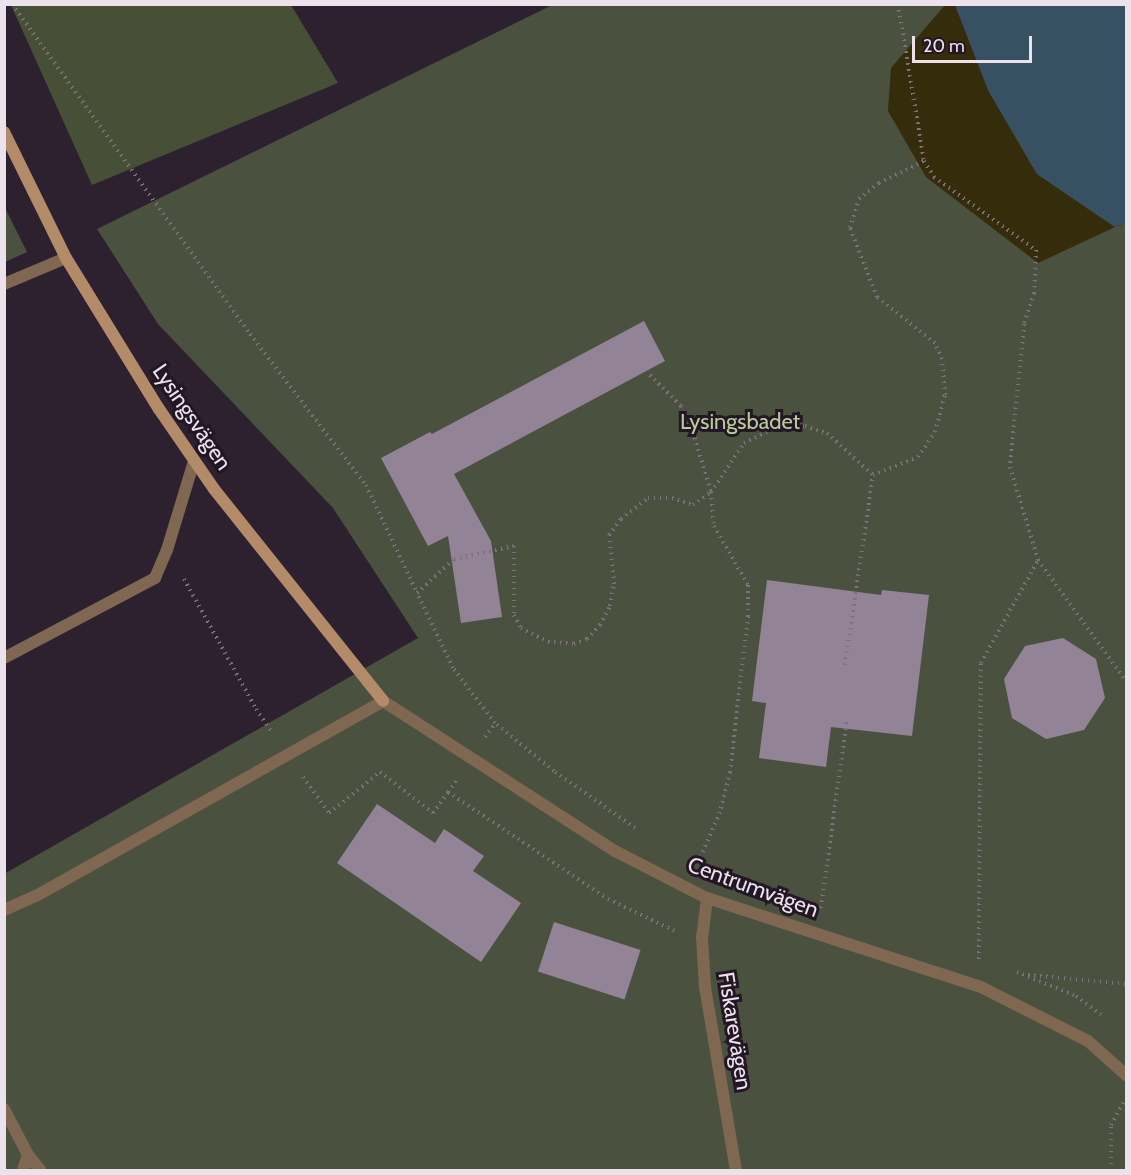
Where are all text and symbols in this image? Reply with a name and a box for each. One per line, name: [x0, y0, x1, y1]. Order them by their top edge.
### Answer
scale bar: [915, 24, 1035, 62]
text: 20 m: [923, 35, 965, 57]
street label: Lysingsvägen: [147, 359, 237, 475]
park label: Lysingsbadet: [680, 409, 800, 435]
street label: Centrumvägen: [684, 851, 822, 923]
street label: Fiskarevägen: [713, 970, 757, 1092]

